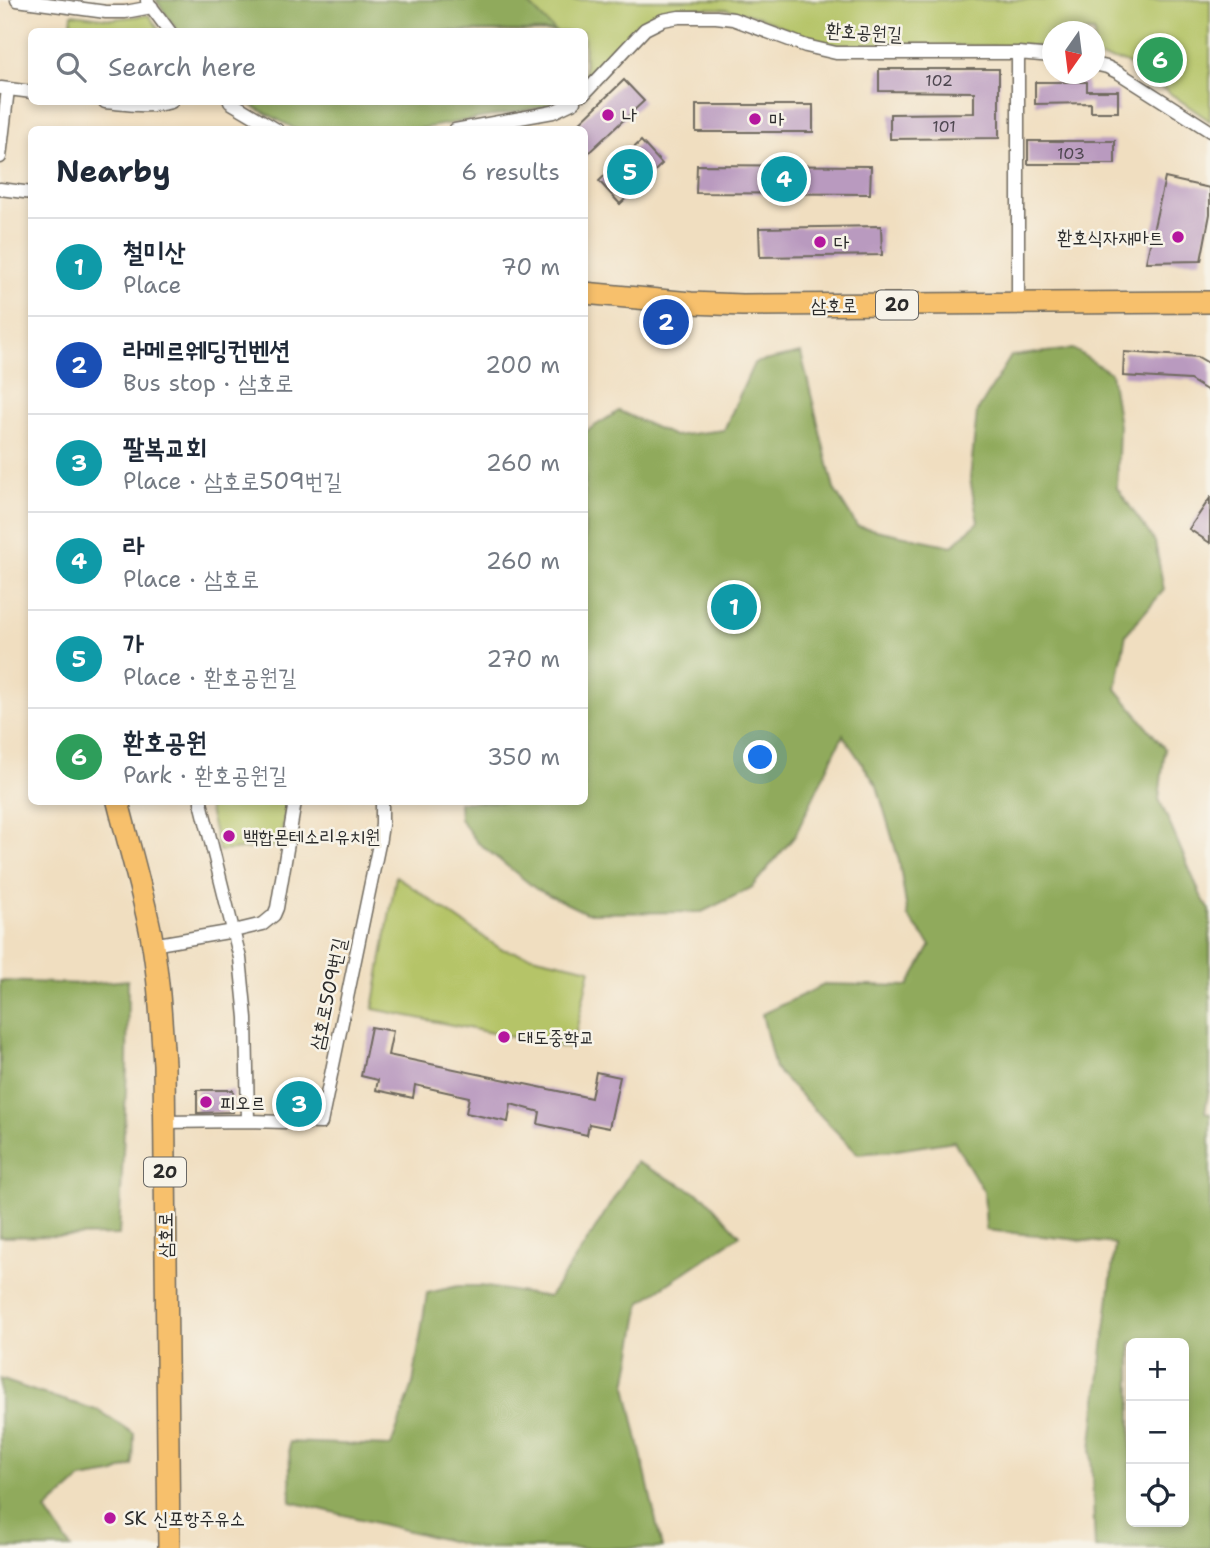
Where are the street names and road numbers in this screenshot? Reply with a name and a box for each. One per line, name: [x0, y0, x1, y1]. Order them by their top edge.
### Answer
street label: 환호공원길: [825, 18, 903, 46]
road number: 20: [876, 290, 918, 320]
street label: 삼호로: [811, 293, 857, 318]
street label: 삼호로509번길: [304, 936, 352, 1052]
road number: 20: [144, 1157, 186, 1186]
street label: 삼호로: [153, 1212, 178, 1258]

